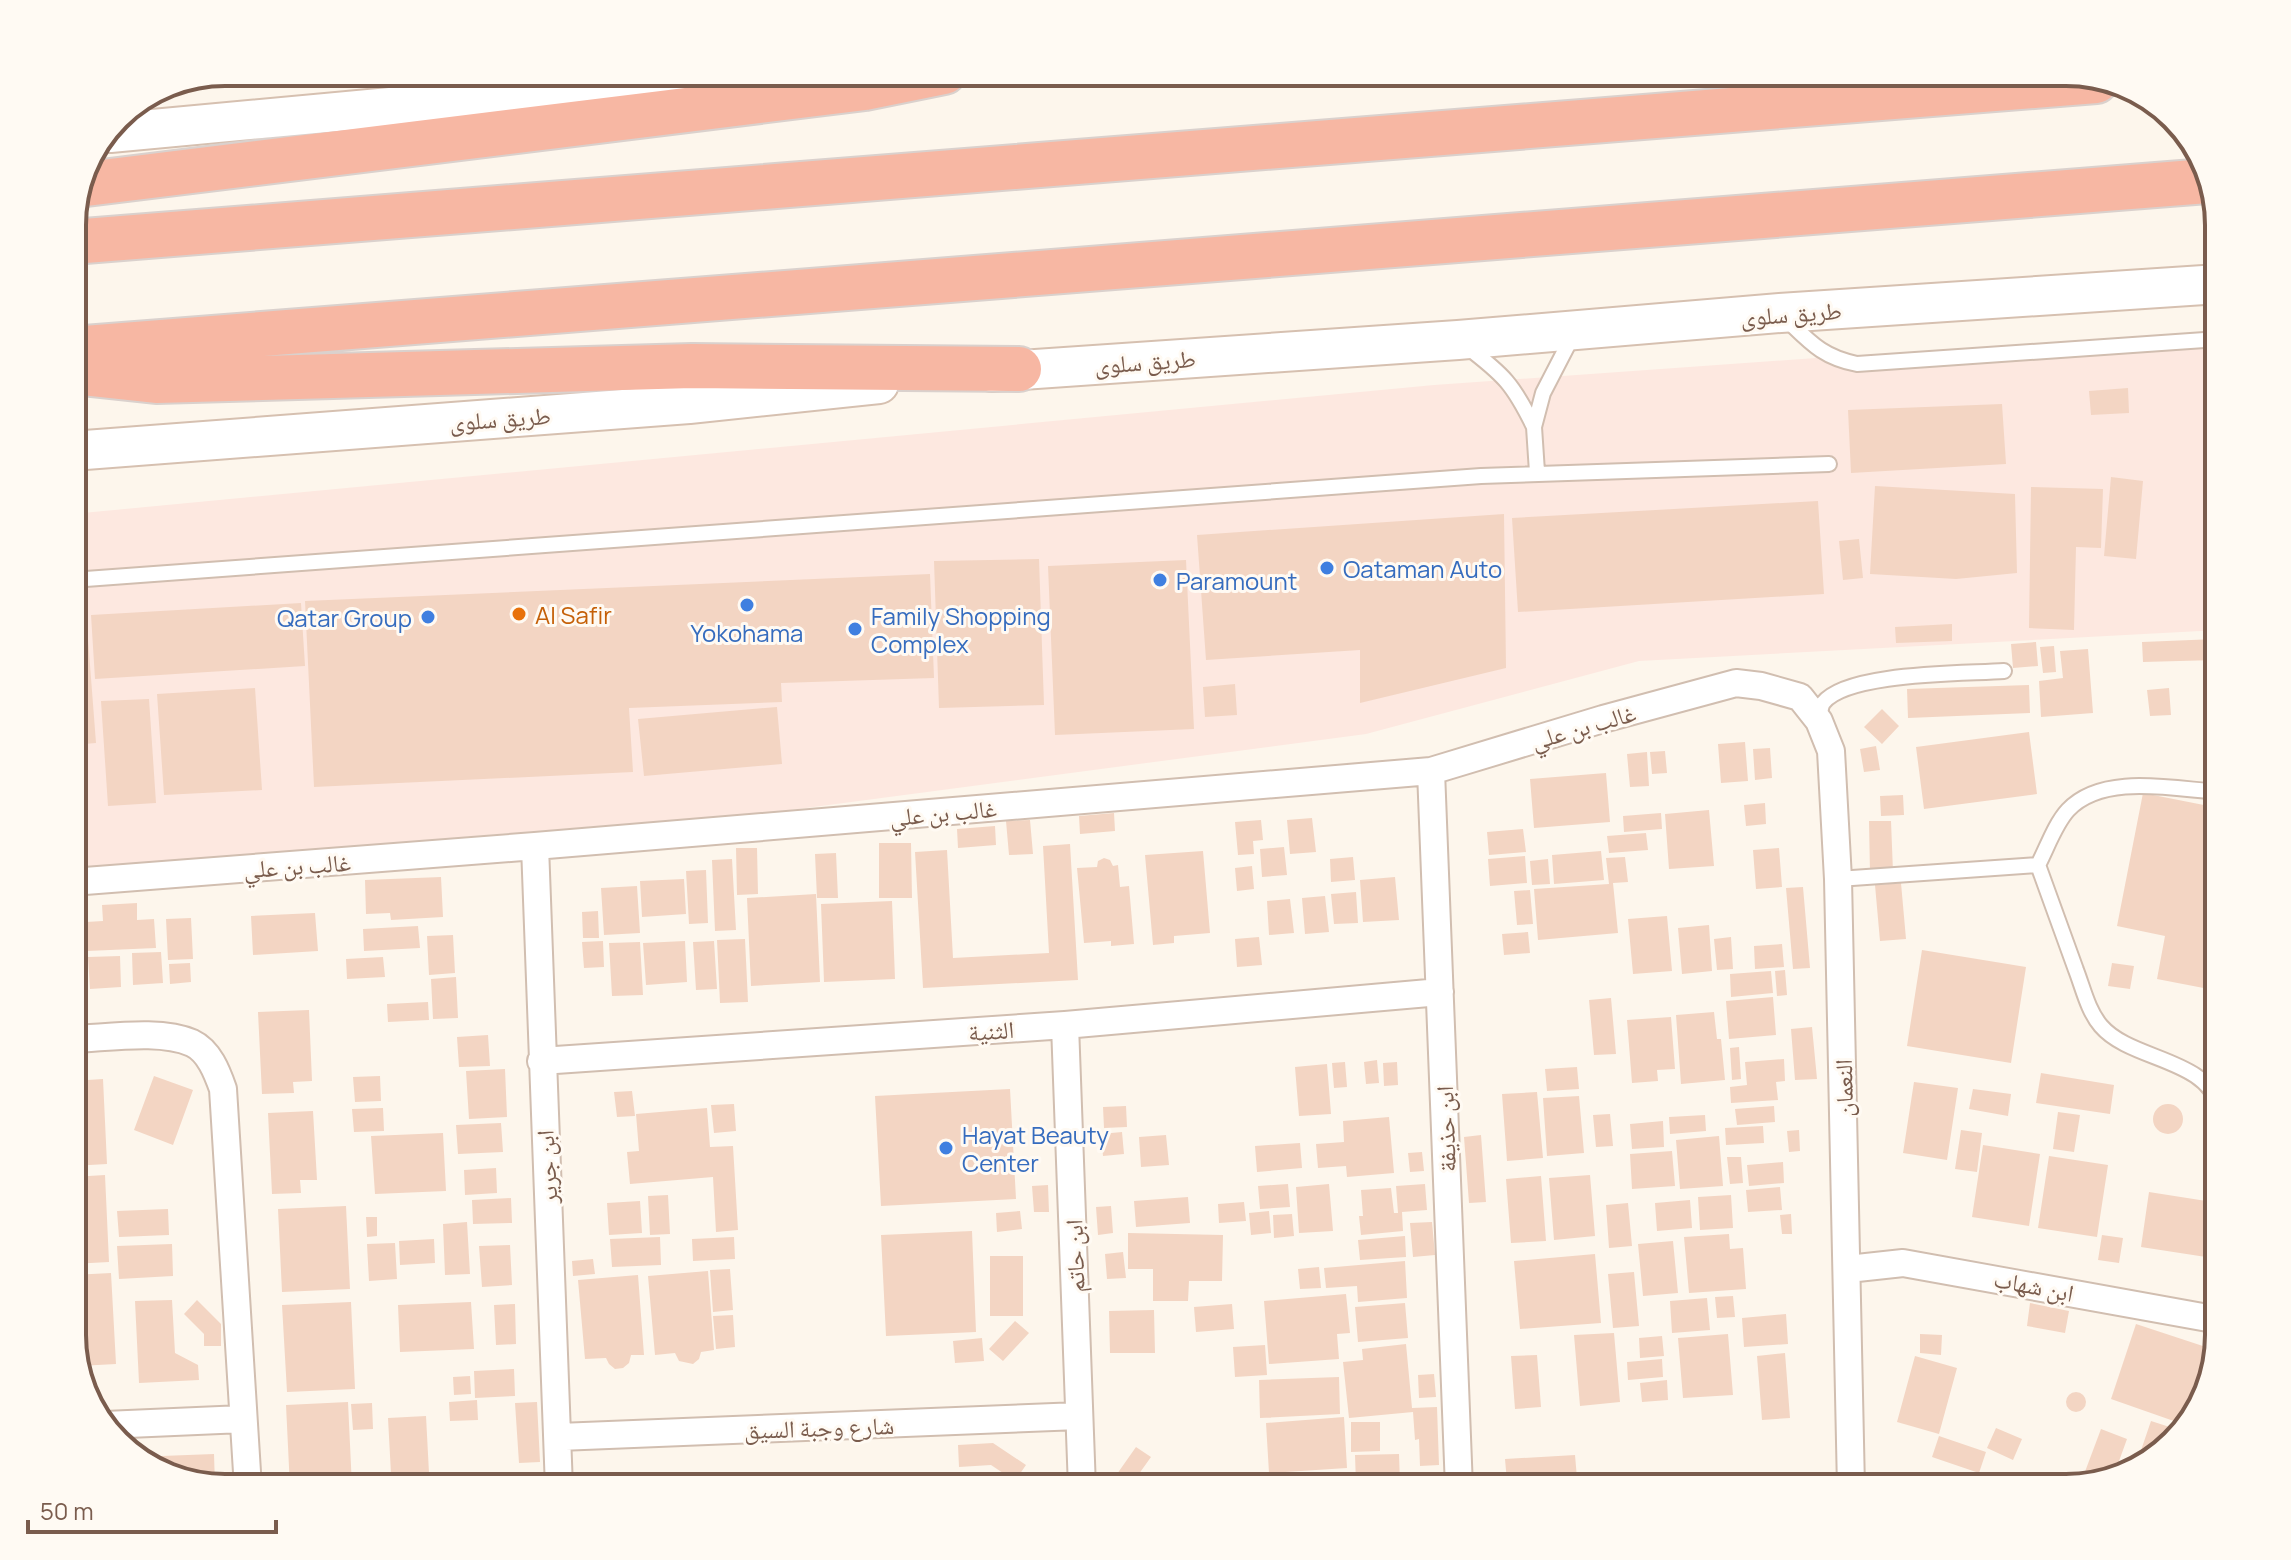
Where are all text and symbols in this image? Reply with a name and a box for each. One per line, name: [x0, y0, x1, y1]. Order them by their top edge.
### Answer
street label: طريق سلوى: [1739, 293, 1843, 333]
street label: طريق سلوى: [1093, 341, 1197, 381]
street label: طريق سلوى: [448, 398, 552, 438]
place label: Oataman Auto: [1343, 552, 1502, 585]
marker: Oataman Auto: [1318, 559, 1336, 577]
place label: Paramount: [1176, 564, 1297, 597]
marker: Paramount: [1151, 571, 1169, 589]
marker: Yokohama: [738, 596, 756, 614]
place label: Al Safir: [535, 598, 612, 631]
place label: Family Shopping Complex: [871, 599, 1051, 660]
place label: Qatar Group: [277, 601, 412, 634]
marker: Al Safir: [510, 605, 528, 623]
marker: Qatar Group: [419, 608, 437, 626]
place label: Yokohama: [691, 616, 803, 649]
marker: Family Shopping Complex: [846, 620, 864, 638]
street label: غالب بن علي: [1527, 695, 1640, 761]
street label: غالب بن علي: [888, 791, 998, 837]
street label: غالب بن علي: [242, 845, 352, 889]
street label: الثنية: [967, 1012, 1015, 1048]
street label: النعمان: [1826, 1059, 1860, 1117]
street label: ابن حذيفة: [1427, 1085, 1463, 1173]
place label: Hayat Beauty Center: [962, 1118, 1109, 1179]
street label: ابن جرير: [528, 1129, 564, 1206]
marker: Hayat Beauty Center: [937, 1139, 955, 1157]
street label: ابن حاتم: [1056, 1219, 1093, 1293]
street label: ابن شهاب: [1991, 1261, 2077, 1309]
street label: شارع وجبة السيق: [743, 1408, 895, 1446]
scale bar: [28, 1484, 276, 1534]
text: 50 m: [40, 1494, 94, 1527]

